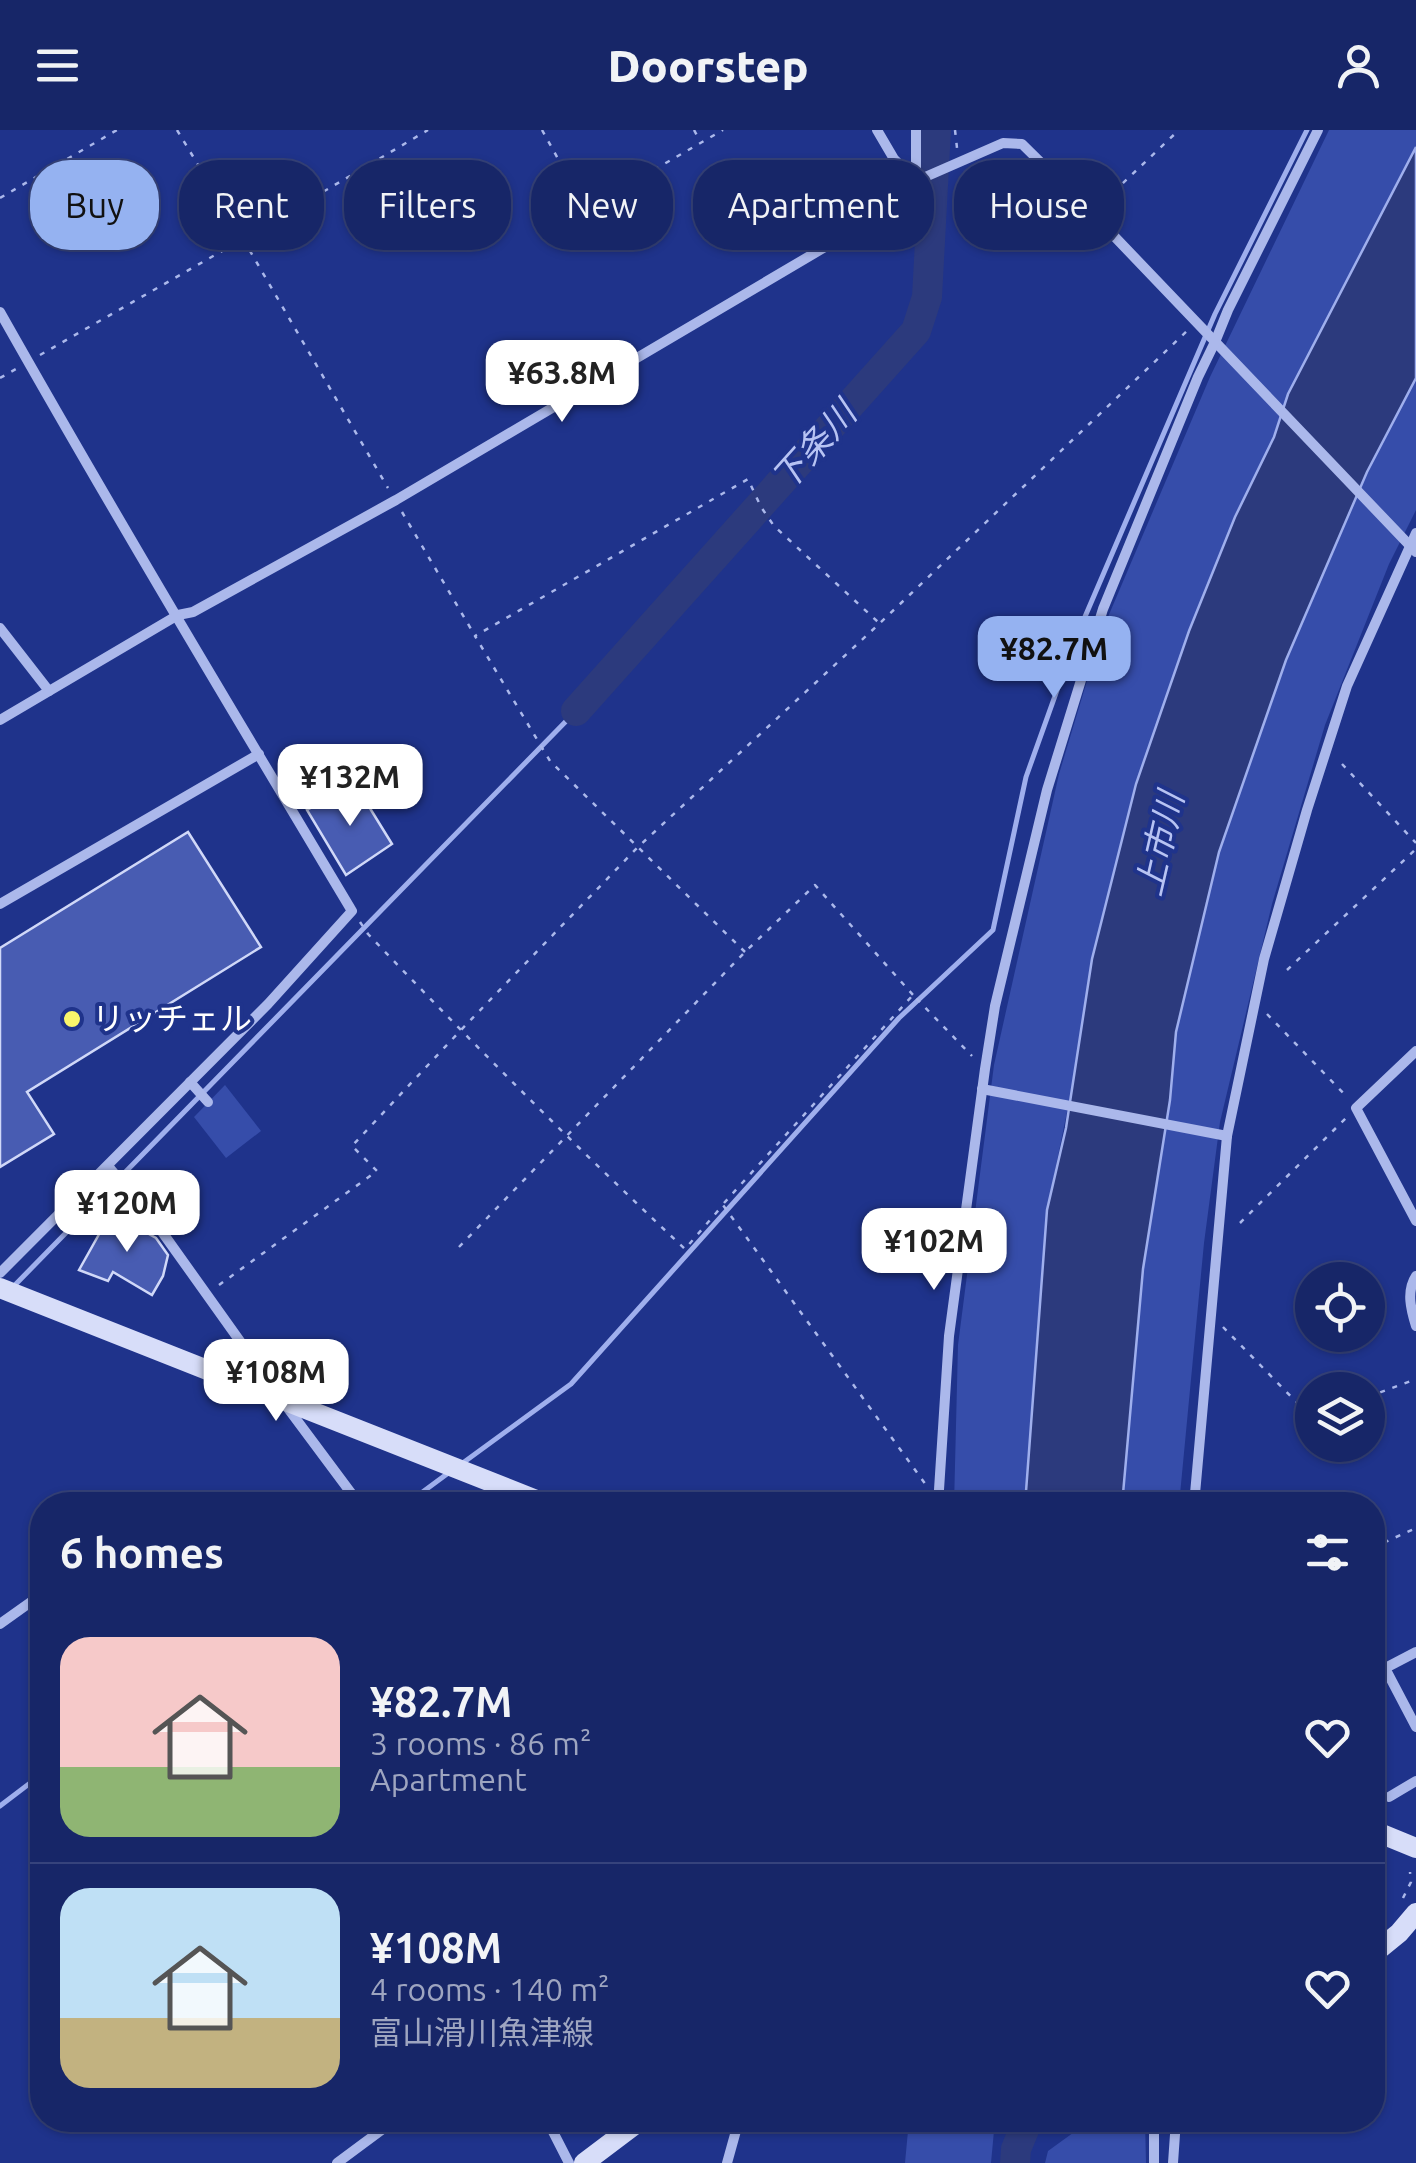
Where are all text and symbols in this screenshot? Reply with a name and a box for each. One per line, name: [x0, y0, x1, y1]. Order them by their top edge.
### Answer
icon: menu: [30, 38, 85, 93]
icon: person: [1331, 38, 1386, 93]
text: Doorstep: [607, 40, 809, 91]
chip: Buy: [30, 160, 159, 250]
chip: Rent: [179, 160, 324, 250]
chip: Filters: [344, 160, 511, 250]
chip: New: [531, 160, 673, 250]
chip: Apartment: [693, 160, 934, 250]
chip: House: [954, 160, 1124, 250]
pin: ¥63.8M: [481, 340, 643, 425]
text: ¥63.8M: [508, 354, 616, 390]
water label: 下条川: [763, 390, 866, 498]
pin: ¥82.7M: [973, 616, 1135, 701]
text: ¥82.7M: [1000, 630, 1108, 666]
pin: ¥132M: [280, 744, 420, 829]
text: ¥132M: [300, 758, 400, 794]
water label: 上市川: [1128, 784, 1191, 899]
place label: リッチェル: [92, 1000, 252, 1036]
marker: リッチェル: [61, 1008, 83, 1030]
pin: ¥120M: [57, 1170, 197, 1255]
text: ¥120M: [77, 1184, 177, 1220]
pin: ¥102M: [864, 1208, 1004, 1293]
text: ¥102M: [884, 1222, 984, 1258]
map controls: [1295, 1262, 1385, 1462]
button: locate: [1295, 1262, 1385, 1352]
pin: ¥108M: [206, 1339, 346, 1424]
text: ¥108M: [226, 1353, 326, 1389]
button: layers: [1295, 1372, 1385, 1462]
icon: filters: [1300, 1525, 1355, 1580]
text: 6 homes: [60, 1529, 224, 1576]
icon: home: [140, 1677, 260, 1797]
text: ¥82.7M: [370, 1678, 512, 1725]
icon: heart: [1300, 1710, 1355, 1765]
text: 3 rooms · 86 m²: [370, 1725, 591, 1761]
text: Apartment: [370, 1761, 527, 1797]
text: ¥108M: [370, 1924, 502, 1971]
icon: home: [140, 1928, 260, 2048]
icon: heart: [1300, 1961, 1355, 2016]
text: 4 rooms · 140 m²: [370, 1971, 610, 2007]
text: 富山滑川魚津線: [370, 2014, 594, 2050]

